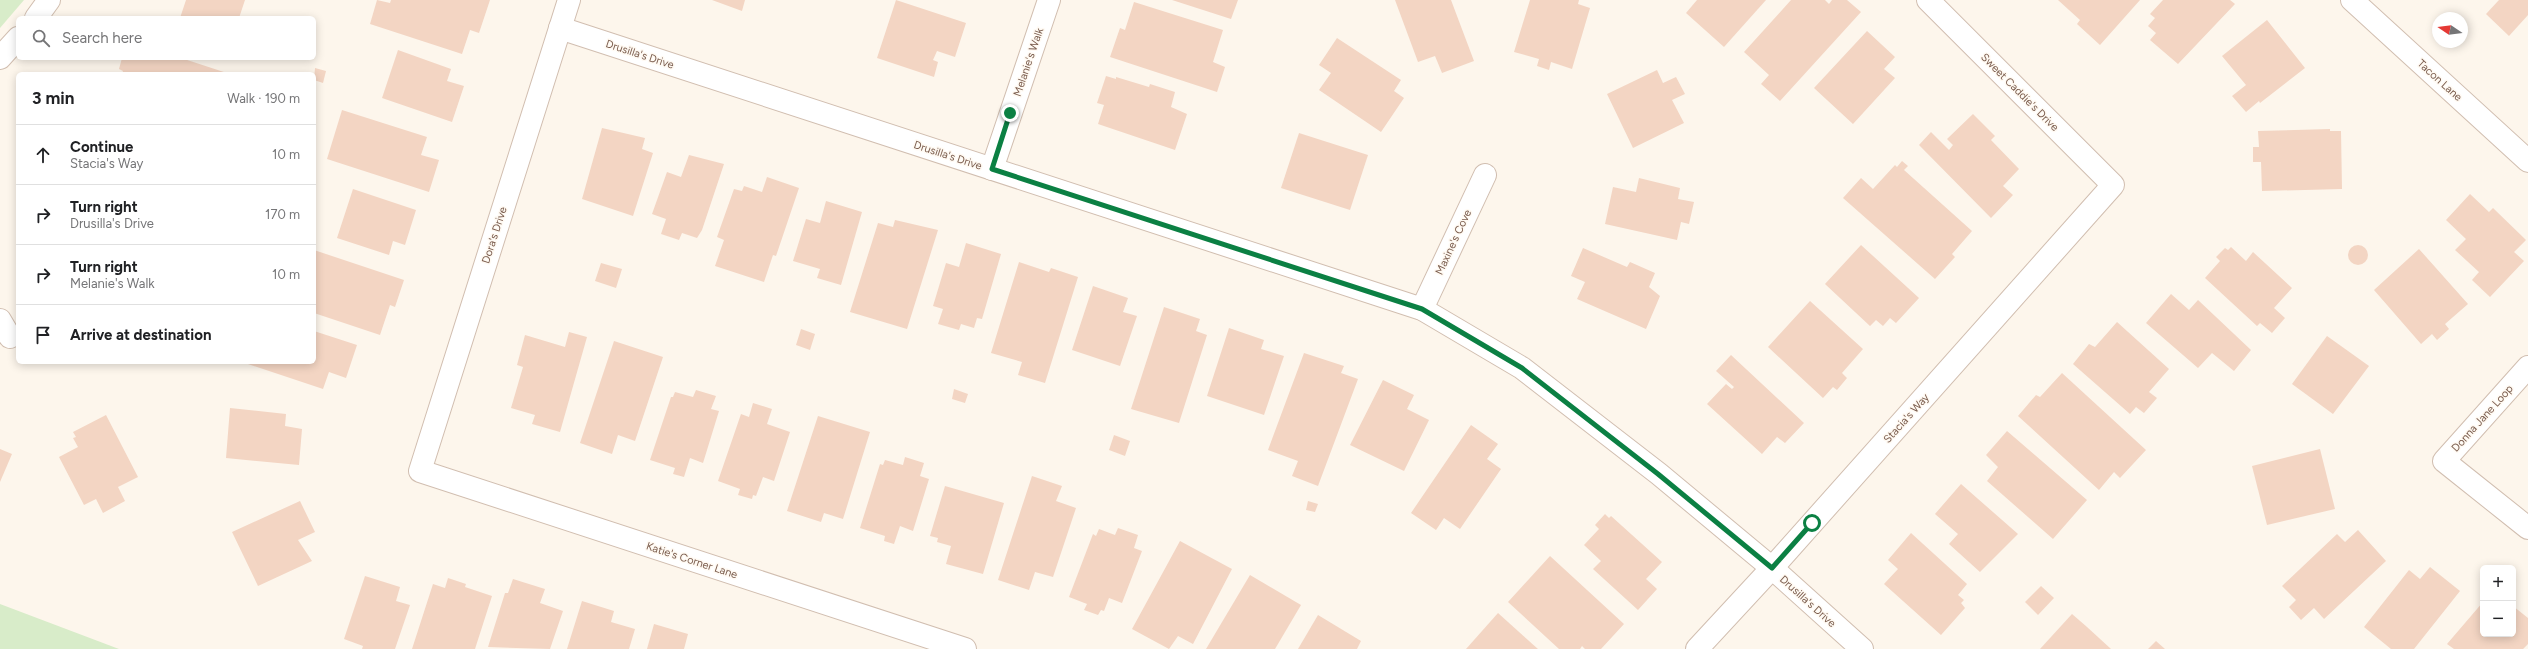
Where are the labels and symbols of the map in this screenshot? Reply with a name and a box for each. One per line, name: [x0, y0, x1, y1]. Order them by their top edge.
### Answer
north arrow: [2432, 12, 2468, 48]
street label: Melanie's Walk: [1011, 26, 1046, 98]
street label: Drusilla's Drive: [604, 37, 676, 72]
street label: Sweet Caddie's Drive: [1978, 51, 2061, 134]
street label: Tacon Lane: [2415, 57, 2465, 104]
route end: [1001, 104, 1019, 122]
street label: Drusilla's Drive: [912, 138, 984, 173]
street label: Dora's Drive: [479, 205, 510, 265]
street label: Maxine's Cove: [1433, 207, 1474, 277]
street label: Donna Jane Loop: [2449, 382, 2516, 455]
street label: Stacia's Way: [1881, 391, 1932, 446]
route start: [1803, 514, 1821, 532]
street label: Katie's Corner Lane: [645, 540, 739, 581]
street label: Drusilla's Drive: [1777, 573, 1838, 630]

